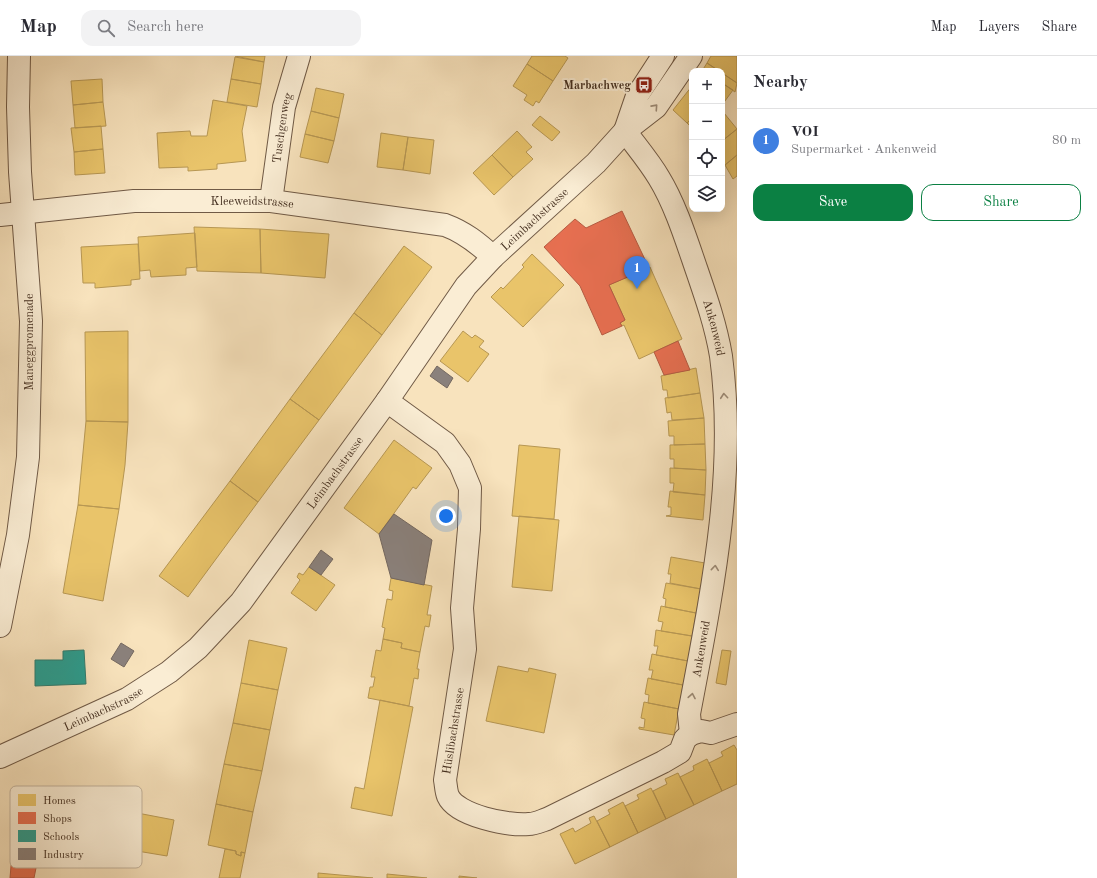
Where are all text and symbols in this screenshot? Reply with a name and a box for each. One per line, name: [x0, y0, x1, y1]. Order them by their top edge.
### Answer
search box: [81, 10, 361, 46]
icon: search: [95, 17, 117, 39]
text: Map: [20, 18, 57, 37]
text: Search here: [127, 20, 204, 35]
text: Map: [931, 20, 957, 34]
text: Layers: [979, 20, 1020, 34]
text: Share: [1042, 20, 1077, 34]
map controls: [689, 68, 725, 212]
button: +: [689, 68, 725, 104]
text: Nearby: [753, 74, 808, 91]
bus stop icon: Marbachweg: [634, 75, 654, 95]
place label: Marbachweg: [563, 80, 631, 92]
street label: Tuschgenweg: [271, 91, 295, 164]
one-way arrow: [651, 104, 658, 112]
button: −: [689, 104, 725, 140]
text: VOI: [791, 125, 819, 140]
text: 1: [762, 134, 770, 147]
text: 80 m: [1052, 134, 1081, 147]
button: locate: [689, 140, 725, 176]
text: Supermarket · Ankenweid: [791, 143, 937, 156]
button: layers: [689, 176, 725, 212]
button: Save: [753, 184, 913, 221]
button: Share: [921, 184, 1081, 221]
street label: Leimbachstrasse: [499, 186, 572, 253]
street label: Kleeweidstrasse: [211, 196, 295, 211]
pin: 1: [624, 256, 650, 289]
street label: Maneggpromenade: [24, 293, 36, 391]
street label: Ankenweid: [700, 298, 726, 357]
one-way arrow: [720, 393, 729, 399]
street label: Leimbachstrasse: [305, 434, 366, 512]
your location: [436, 506, 456, 526]
one-way arrow: [710, 565, 719, 571]
street label: Ankenweid: [691, 620, 713, 679]
street label: Leimbachstrasse: [62, 685, 146, 734]
street label: Hüslibachstrasse: [441, 686, 467, 775]
one-way arrow: [688, 692, 696, 699]
legend: [10, 786, 142, 868]
text: Homes: [43, 796, 76, 807]
text: Shops: [43, 814, 72, 825]
text: Schools: [43, 832, 79, 843]
text: Industry: [43, 850, 84, 861]

